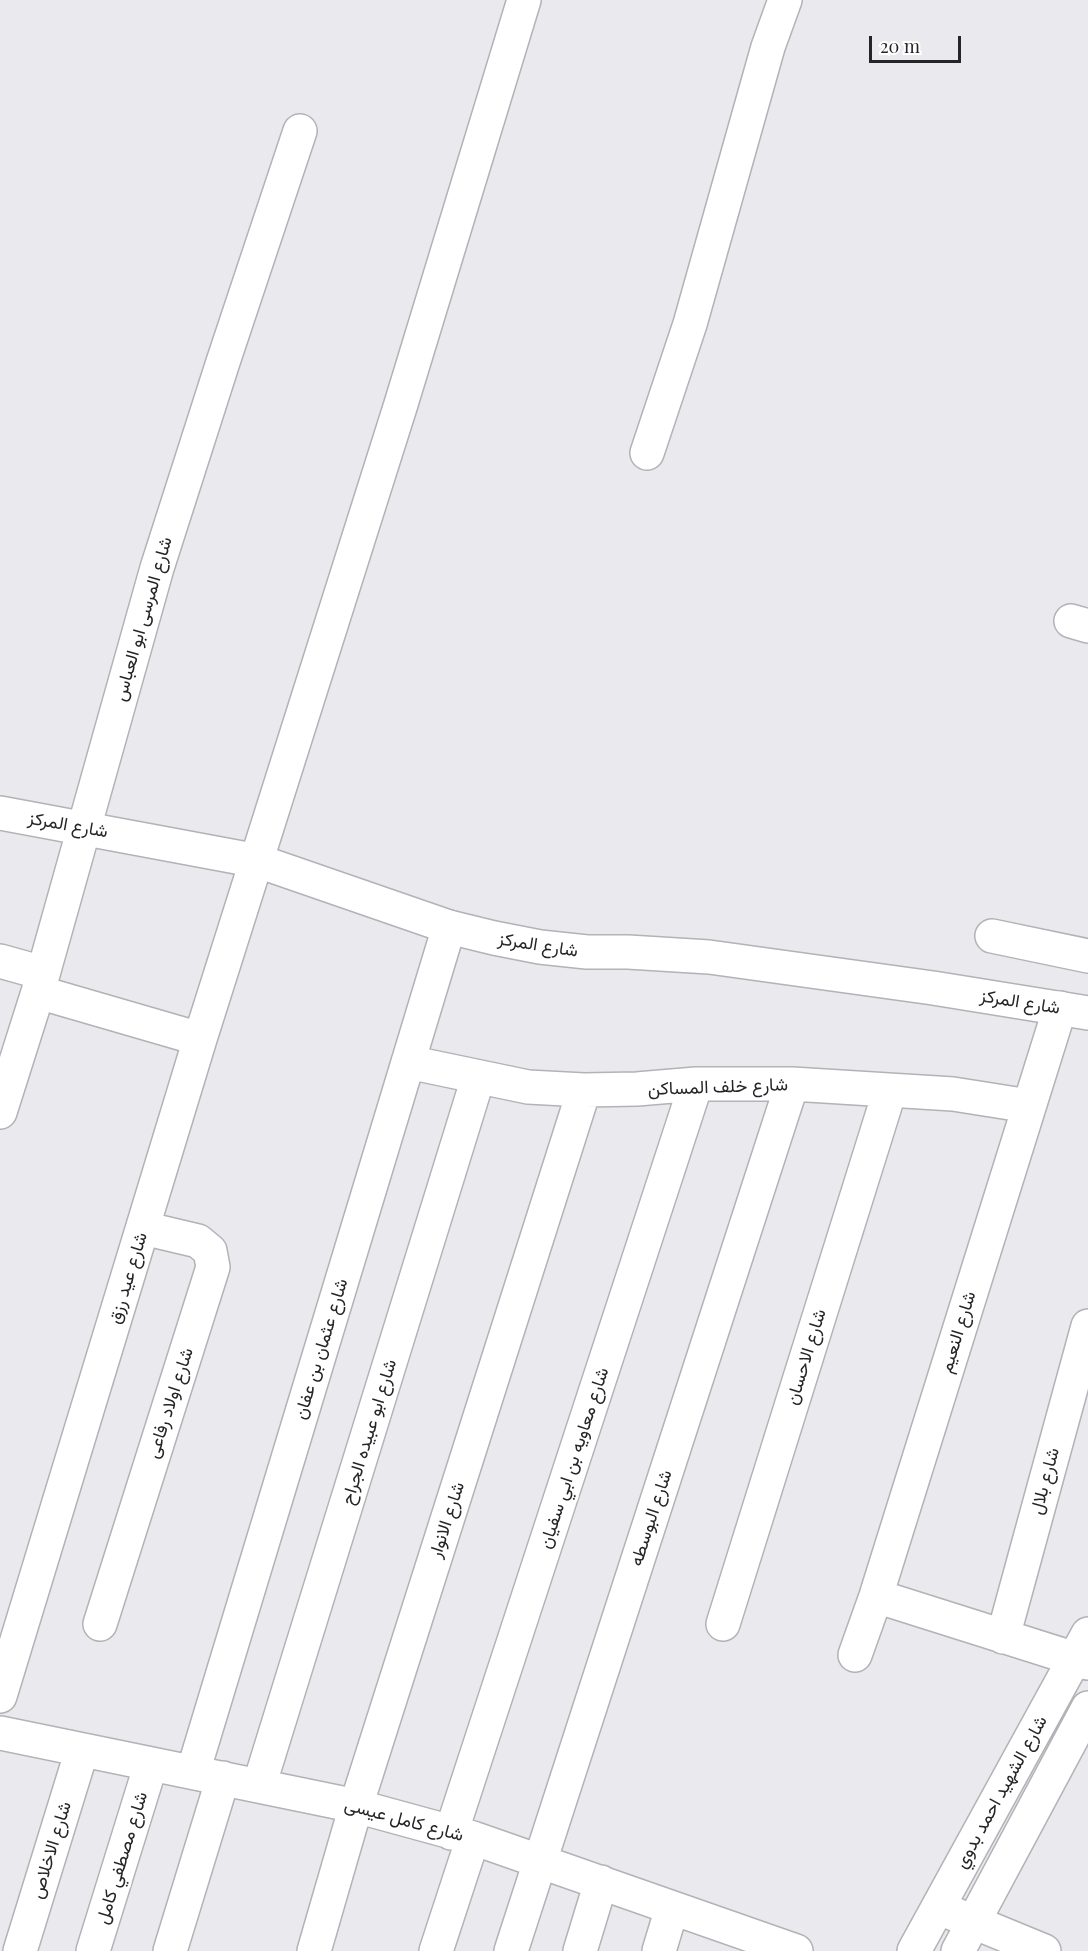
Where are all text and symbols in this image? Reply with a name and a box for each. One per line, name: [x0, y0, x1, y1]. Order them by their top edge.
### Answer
scale bar: [872, 24, 964, 62]
text: 20 m: [880, 34, 920, 58]
street label: شارع المرسى ابو العباس: [109, 534, 177, 704]
street label: شارع المركز: [26, 807, 110, 843]
street label: شارع المركز: [497, 928, 579, 962]
street label: شارع المركز: [979, 985, 1061, 1019]
street label: شارع خلف المساكن: [648, 1074, 788, 1100]
street label: شارع عيد رزق: [104, 1230, 152, 1326]
street label: شارع عثمان بن عفان: [289, 1276, 353, 1422]
street label: شارع النعيم: [935, 1289, 981, 1375]
street label: شارع الاحسان: [781, 1306, 831, 1408]
street label: شارع اولاد رفاعى: [142, 1345, 198, 1461]
street label: شارع ابو عبيده الجراح: [337, 1357, 401, 1507]
street label: شارع معاويه بن ابي سفيان: [534, 1365, 614, 1551]
street label: شارع بلال: [1026, 1445, 1064, 1517]
street label: شارع البوسطه: [625, 1467, 677, 1569]
street label: شارع الانوار: [425, 1479, 469, 1561]
street label: شارع الشهيد احمد بدوي: [950, 1712, 1052, 1872]
street label: شارع مصطفي كامل: [92, 1789, 152, 1927]
street label: شارع كامل عيسى: [342, 1794, 466, 1846]
street label: شارع الاخلاص: [26, 1799, 76, 1901]

